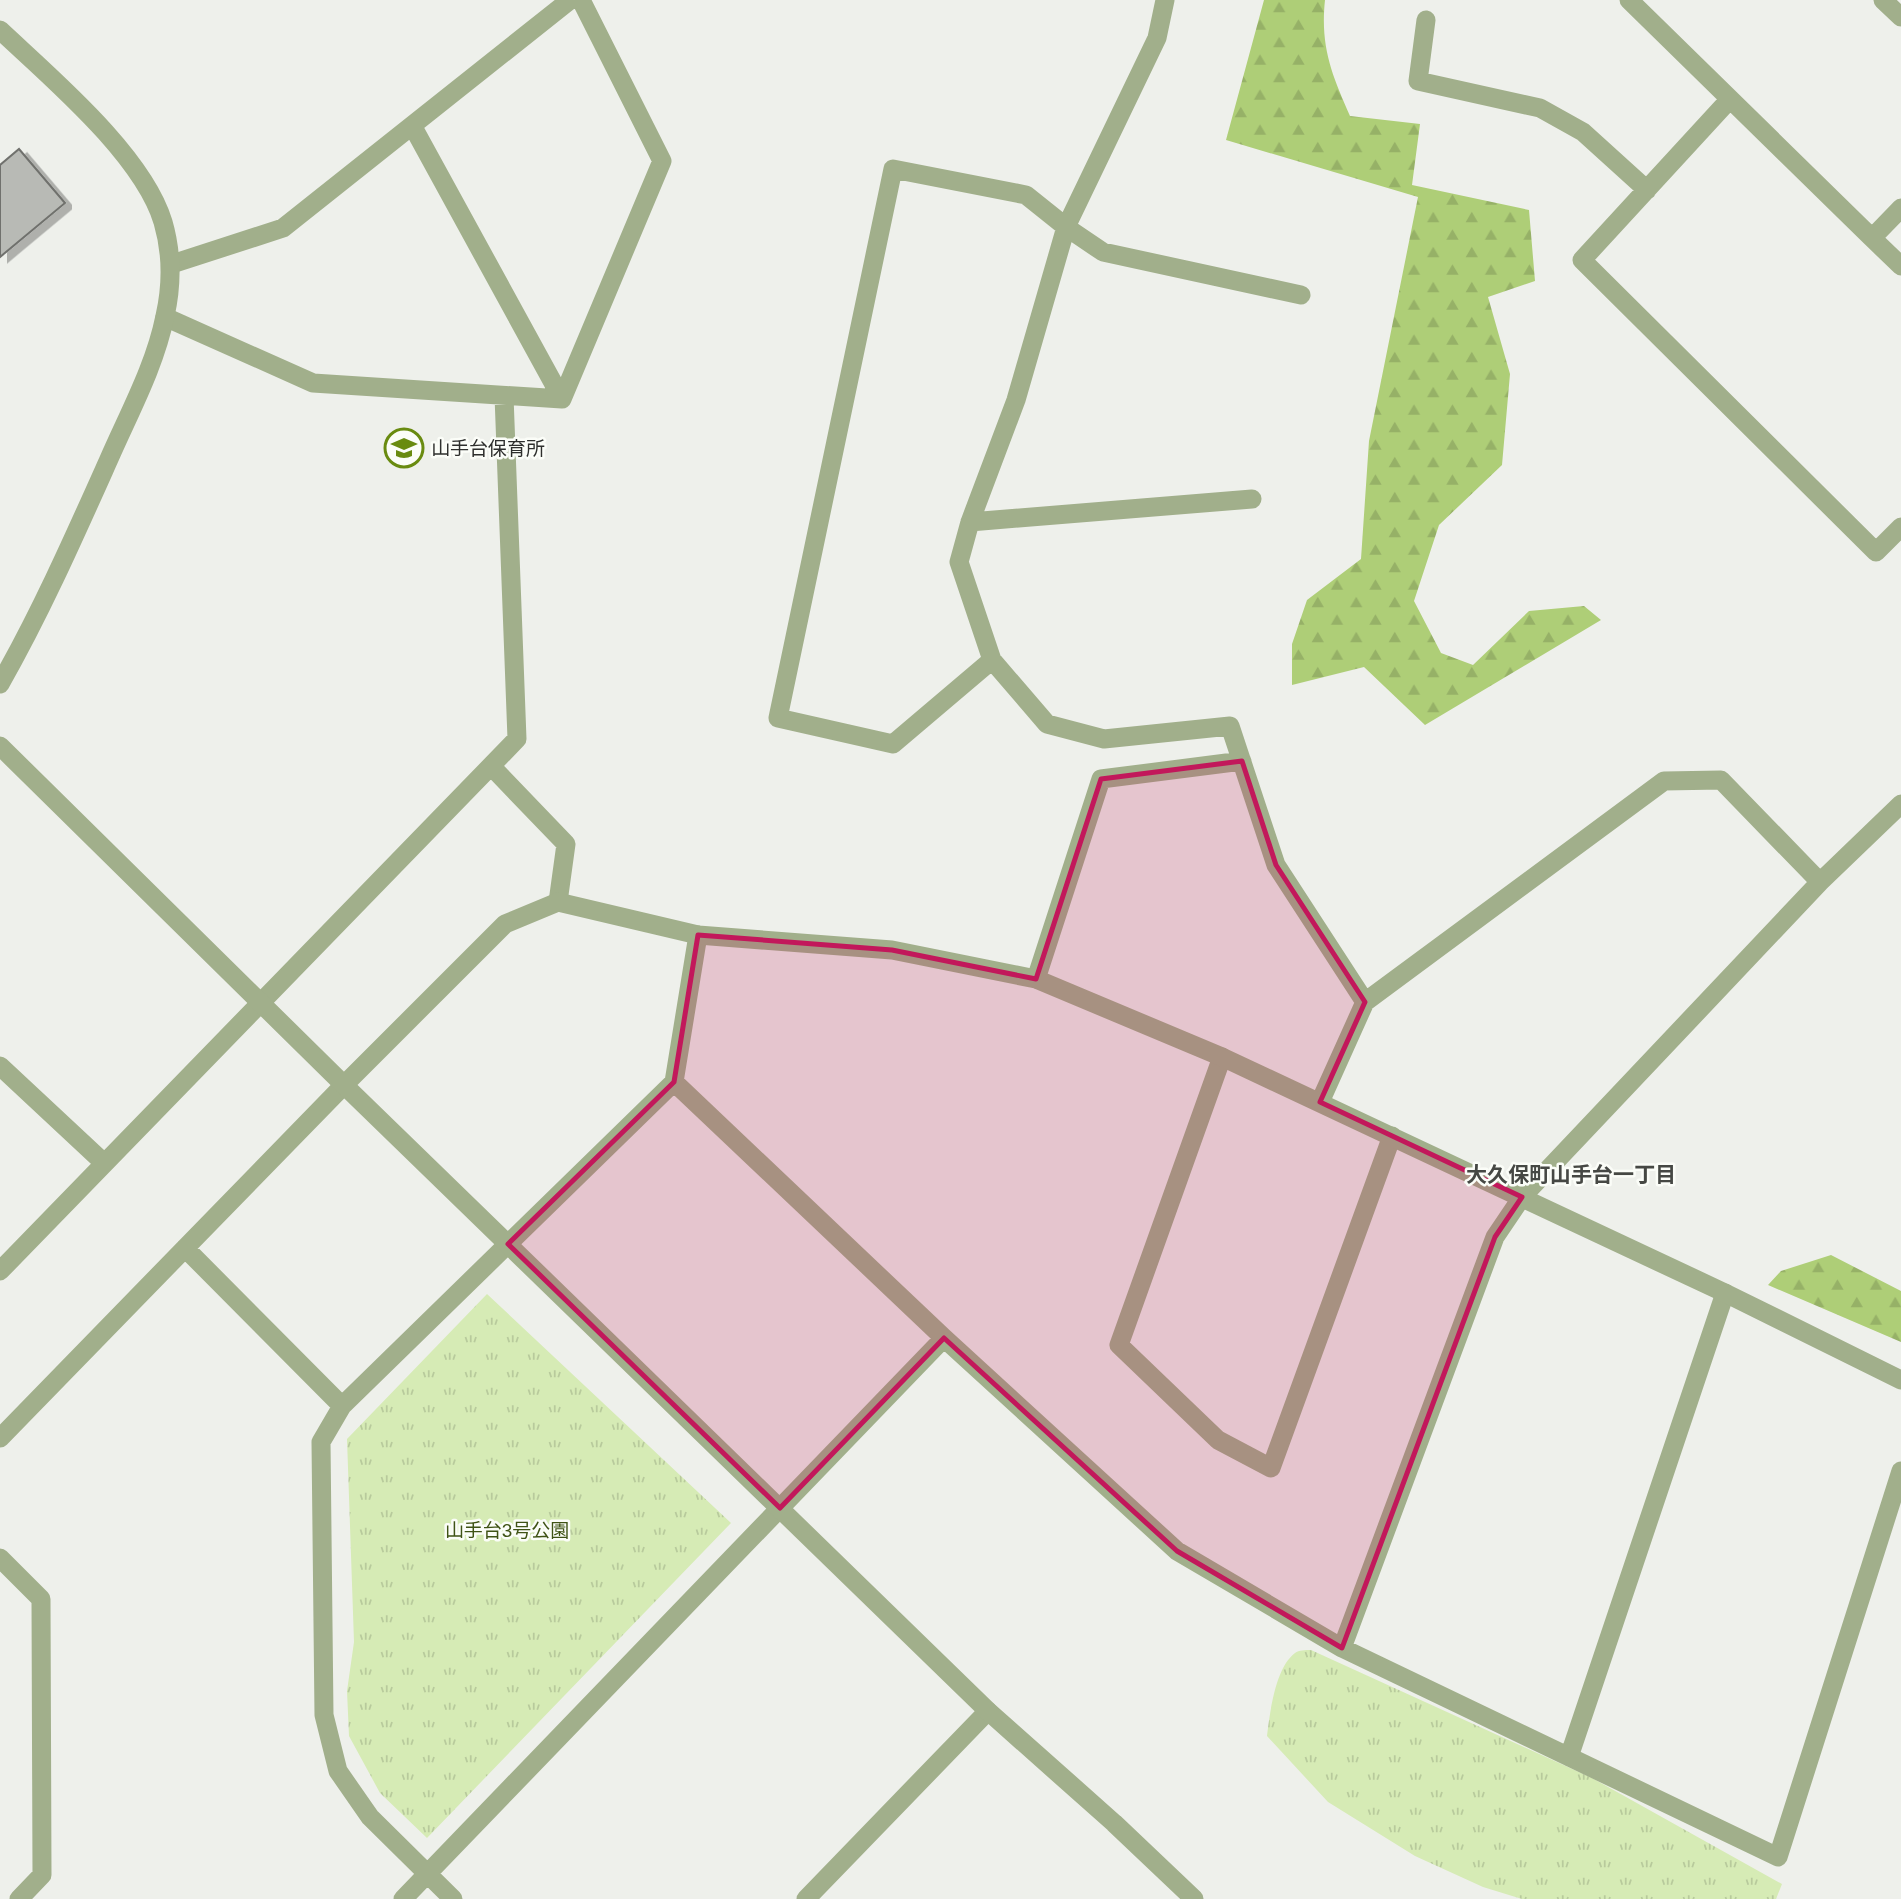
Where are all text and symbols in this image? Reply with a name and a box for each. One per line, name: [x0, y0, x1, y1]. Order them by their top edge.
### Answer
school or university icon: 山手台保育所: [383, 427, 425, 469]
place label: 山手台保育所: [431, 438, 545, 459]
district label: 大久保町山手台一丁目: [1466, 1163, 1676, 1186]
park label: 山手台3号公園: [445, 1520, 569, 1541]

